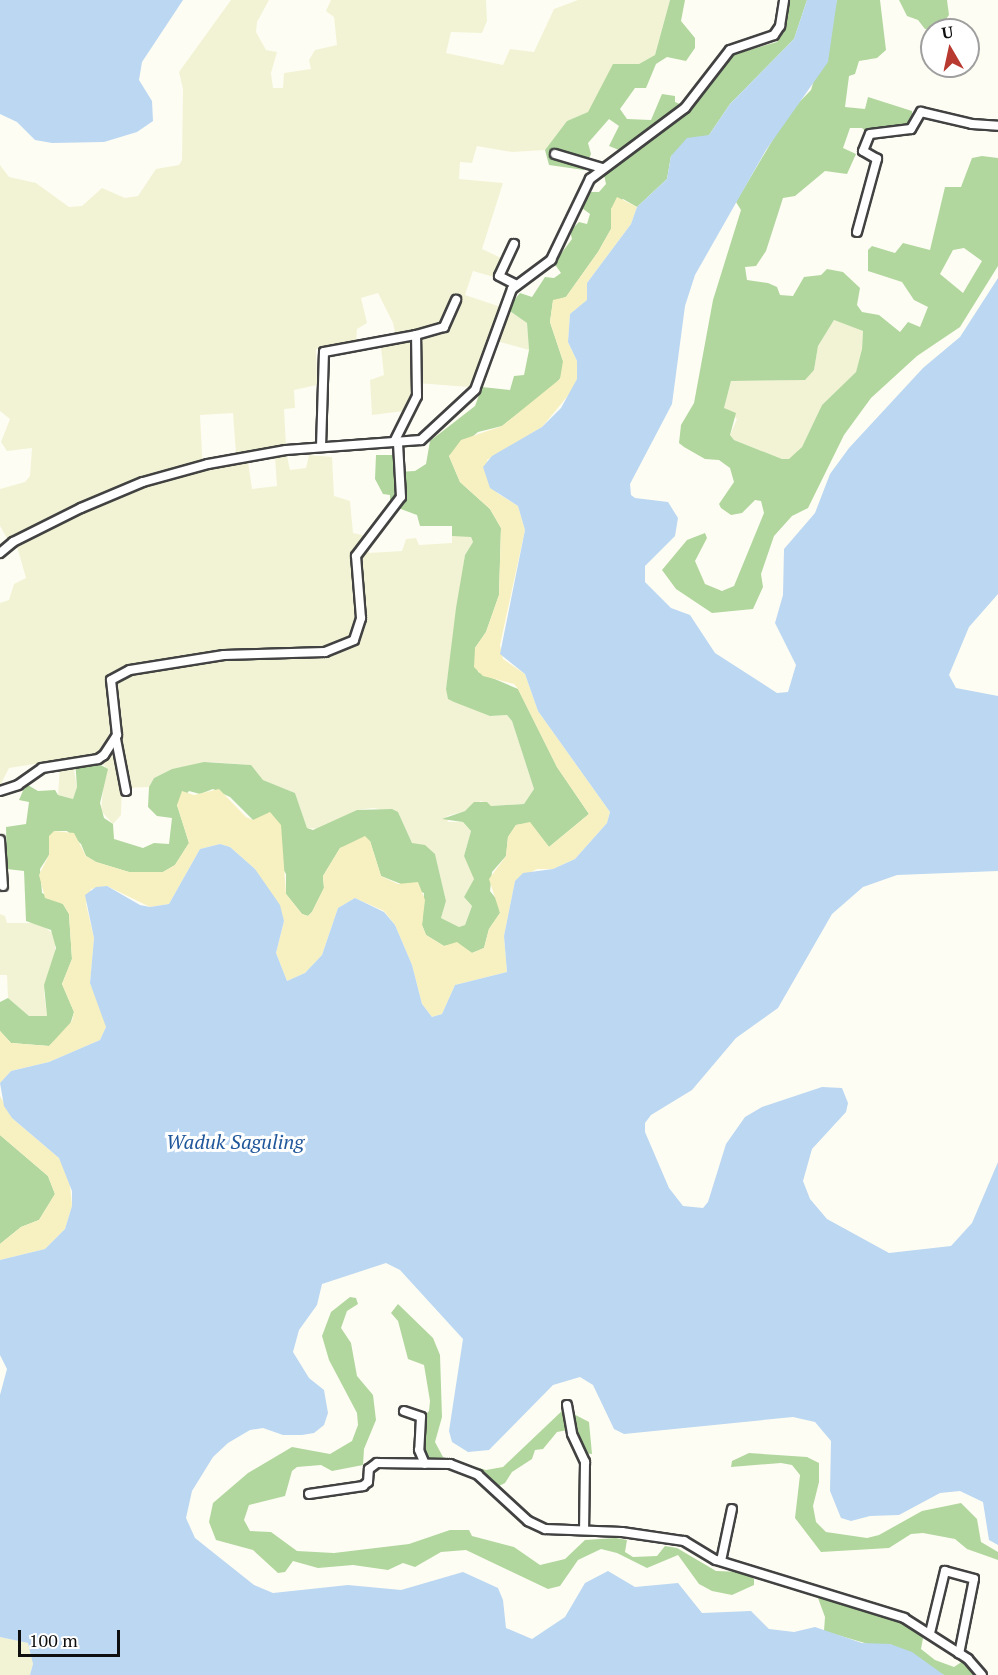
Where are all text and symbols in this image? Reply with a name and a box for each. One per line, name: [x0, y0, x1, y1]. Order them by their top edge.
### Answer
north arrow: [920, 18, 980, 78]
text: U: [940, 20, 955, 44]
water label: Waduk Saguling: [166, 1129, 304, 1153]
scale bar: [21, 1618, 123, 1656]
text: 100 m: [29, 1628, 78, 1652]

